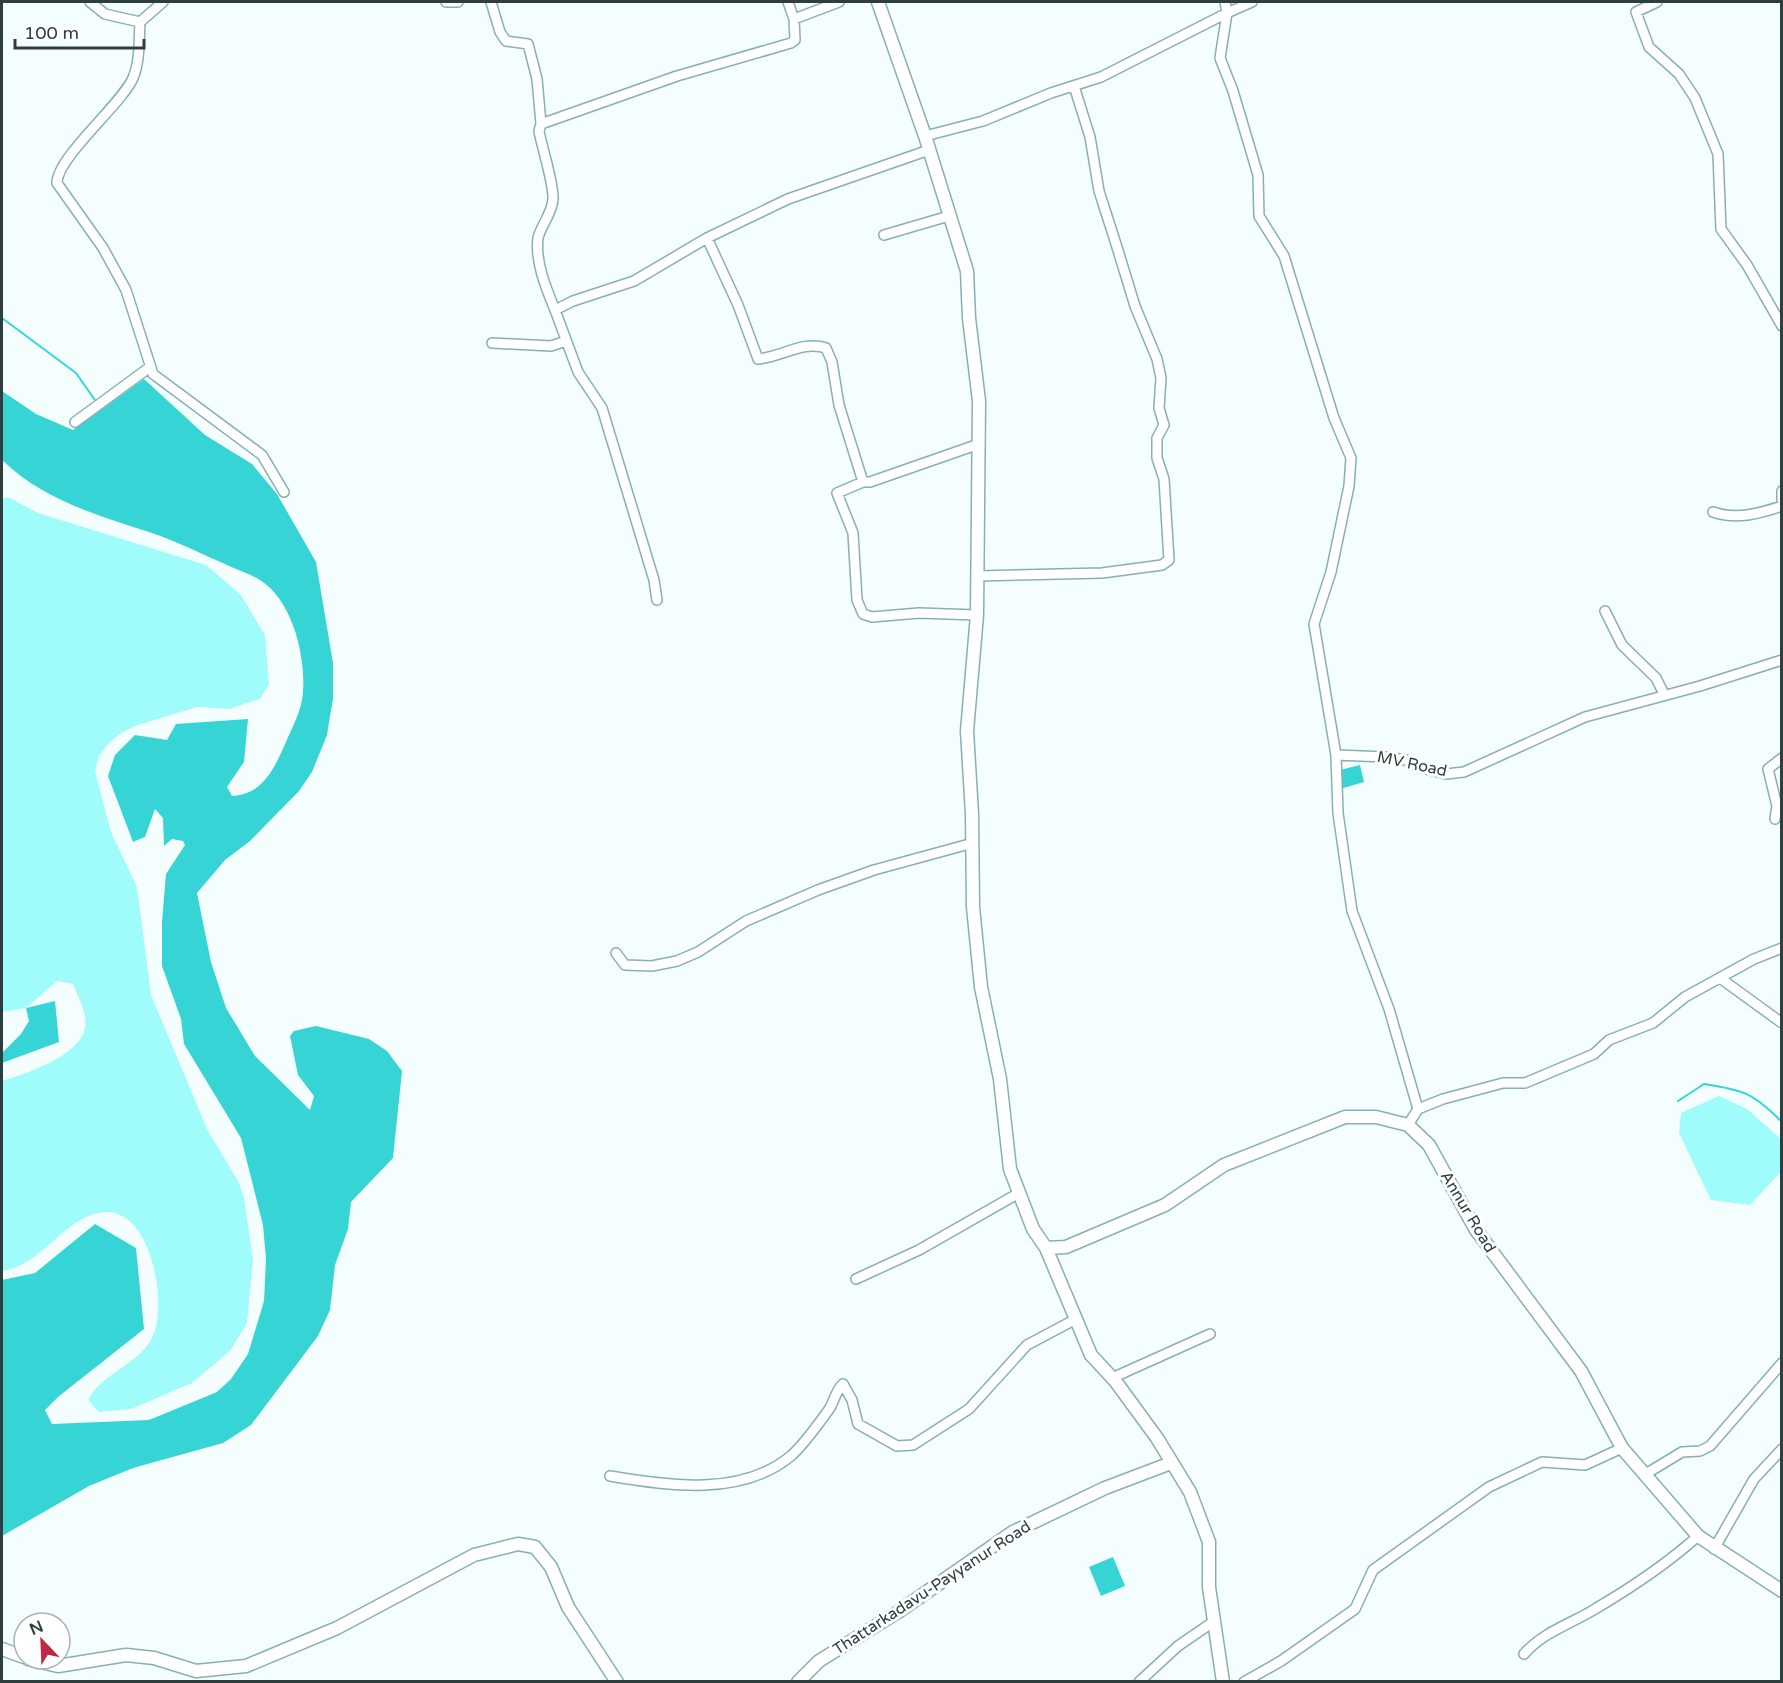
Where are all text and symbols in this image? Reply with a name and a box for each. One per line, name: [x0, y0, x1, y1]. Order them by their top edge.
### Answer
scale bar: [15, 12, 144, 50]
text: 100 m: [24, 22, 79, 44]
street label: MV Road: [1375, 747, 1449, 781]
street label: Annur Road: [1436, 1168, 1500, 1256]
street label: Thattarkadavu-Payyanur Road: [829, 1516, 1035, 1660]
north arrow: [12, 1611, 72, 1671]
text: N: [27, 1616, 46, 1640]

